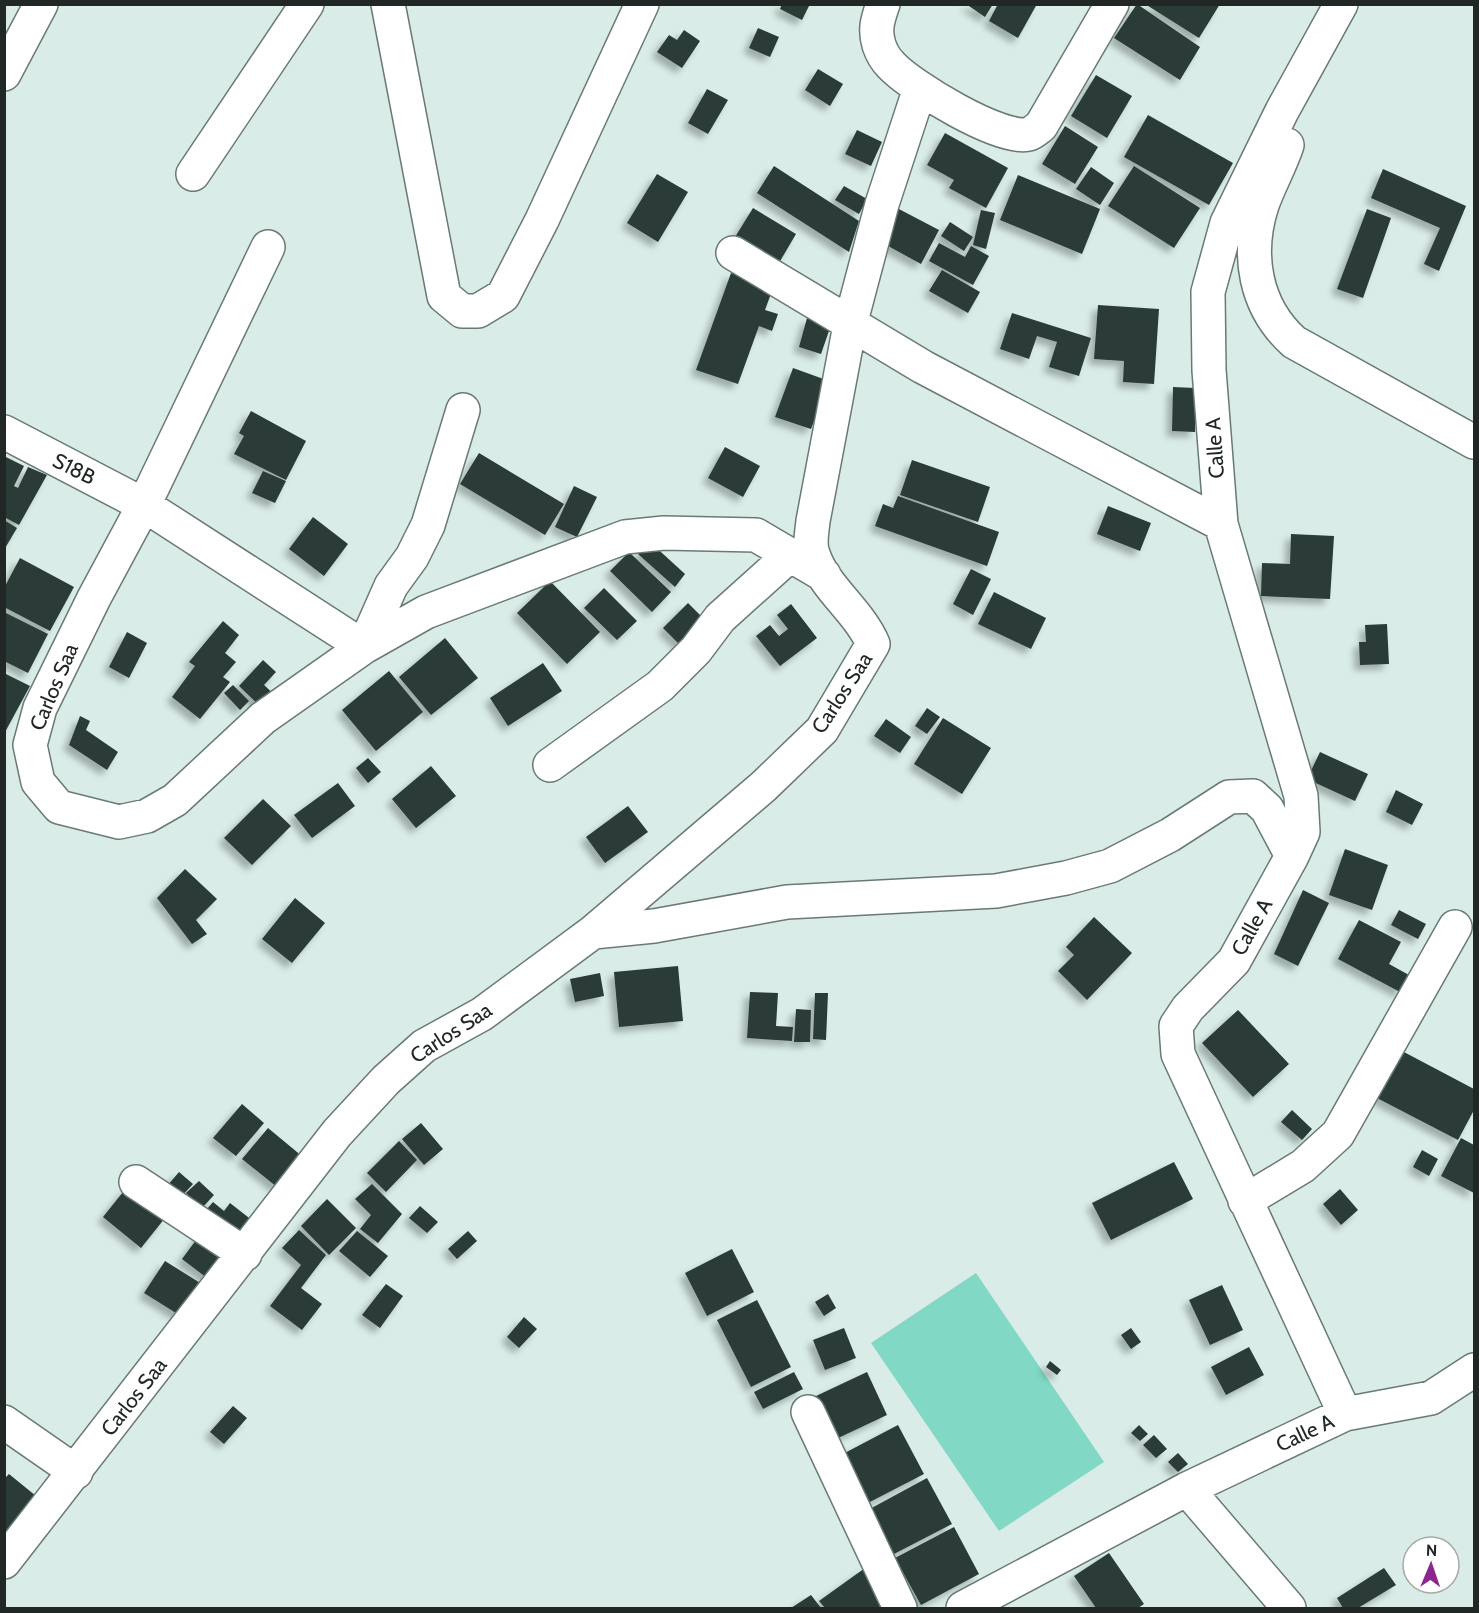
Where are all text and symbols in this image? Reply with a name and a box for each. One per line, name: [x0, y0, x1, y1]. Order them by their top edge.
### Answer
street label: Calle A: [1200, 417, 1229, 479]
street label: S18B: [49, 447, 100, 490]
street label: Carlos Saa: [24, 640, 83, 734]
street label: Carlos Saa: [806, 647, 877, 738]
street label: Calle A: [1226, 894, 1277, 960]
street label: Carlos Saa: [405, 997, 496, 1068]
street label: Carlos Saa: [95, 1353, 172, 1441]
street label: Calle A: [1272, 1408, 1338, 1457]
north arrow: [1401, 1535, 1461, 1595]
text: N: [1426, 1541, 1437, 1560]

